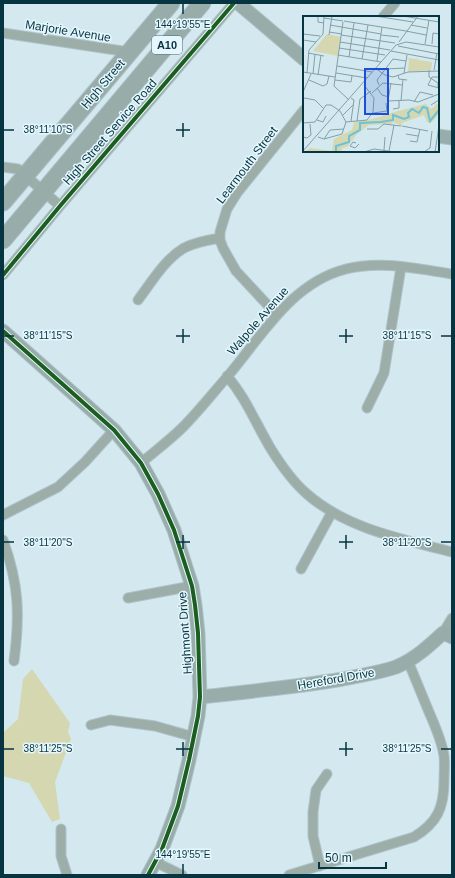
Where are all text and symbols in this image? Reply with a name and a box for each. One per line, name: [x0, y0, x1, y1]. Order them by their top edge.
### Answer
inset map: [303, 16, 439, 152]
street label: Marjorie Avenue: [24, 17, 112, 45]
text: 144°19'55"E: [155, 19, 211, 30]
road number: A10: [152, 36, 182, 54]
street label: High Street: [78, 56, 128, 111]
street label: High Street Service Road: [60, 76, 160, 188]
street label: Learmouth Street: [214, 123, 281, 206]
text: 38°11'10"S: [24, 124, 73, 135]
street label: Walpole Avenue: [224, 284, 292, 358]
text: 38°11'15"S: [24, 330, 73, 341]
text: 38°11'15"S: [383, 330, 432, 341]
text: 38°11'20"S: [24, 537, 73, 548]
text: 38°11'20"S: [383, 537, 432, 548]
street label: Highmont Drive: [175, 591, 195, 675]
street label: Hereford Drive: [296, 665, 376, 693]
text: 38°11'25"S: [24, 743, 73, 754]
text: 38°11'25"S: [383, 743, 432, 754]
scale bar: [319, 844, 386, 870]
text: 144°19'55"E: [155, 849, 211, 860]
text: 50 m: [325, 851, 352, 865]

